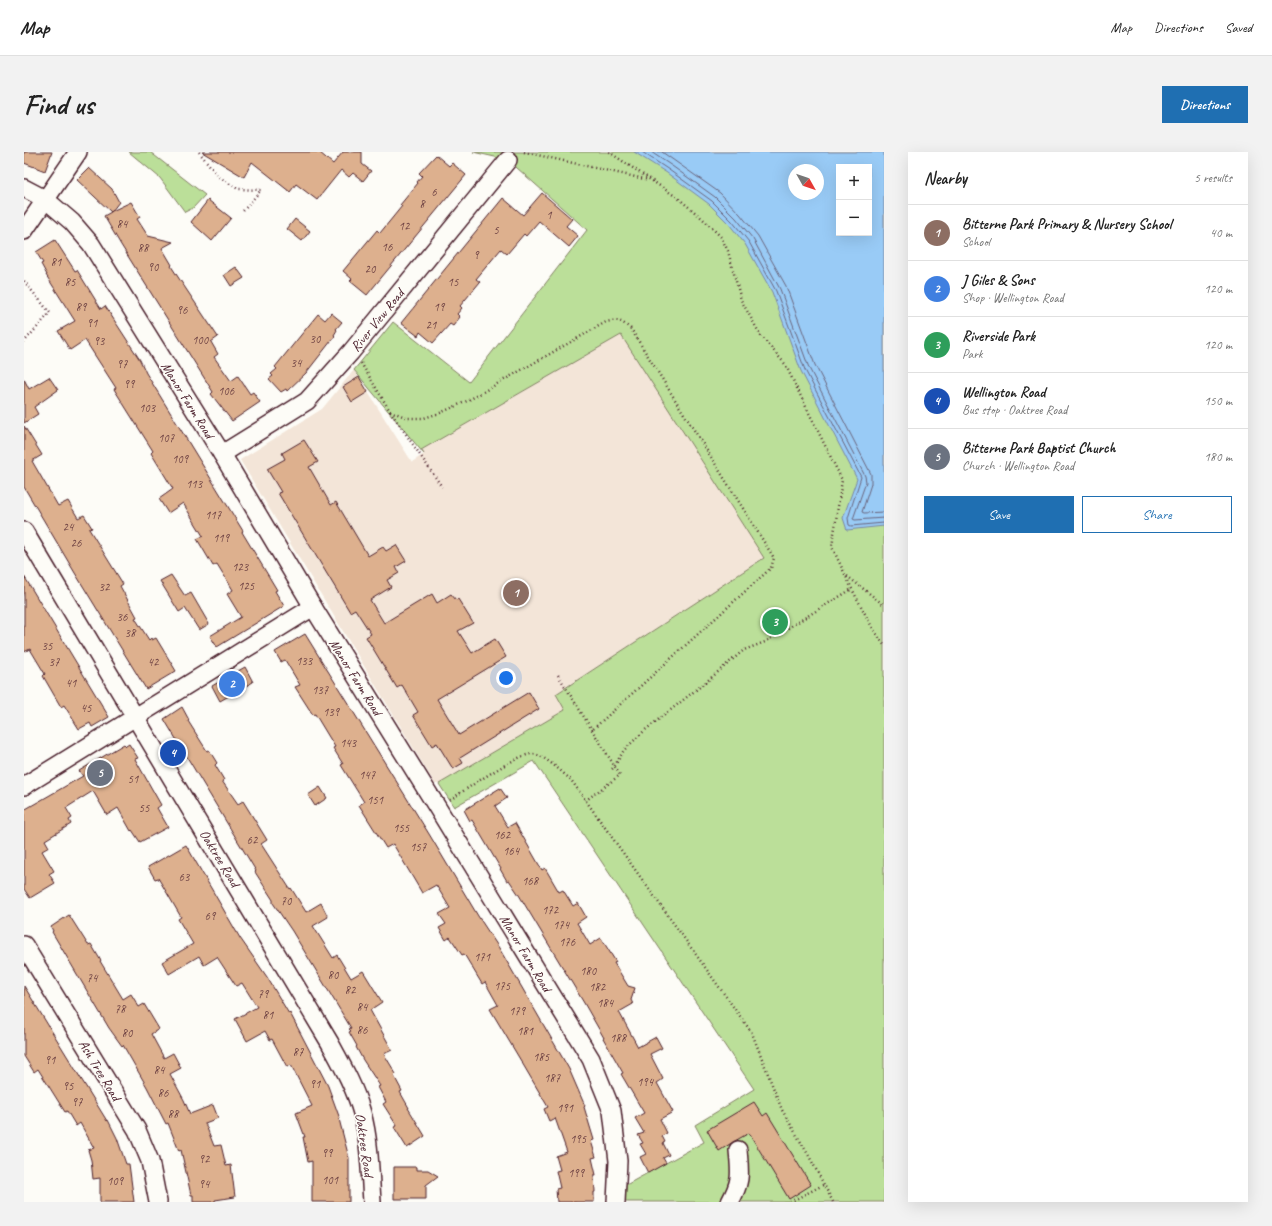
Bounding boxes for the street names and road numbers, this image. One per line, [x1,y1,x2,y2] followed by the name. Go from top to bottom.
[347,284,409,355] street label: River View Road
[157,359,219,444] street label: Manor Farm Road
[325,636,387,721] street label: Manor Farm Road
[196,827,245,892] street label: Oaktree Road
[496,912,557,997] street label: Manor Farm Road
[75,1037,126,1106] street label: Ash Tree Road
[352,1112,378,1180] street label: Oaktree Road

